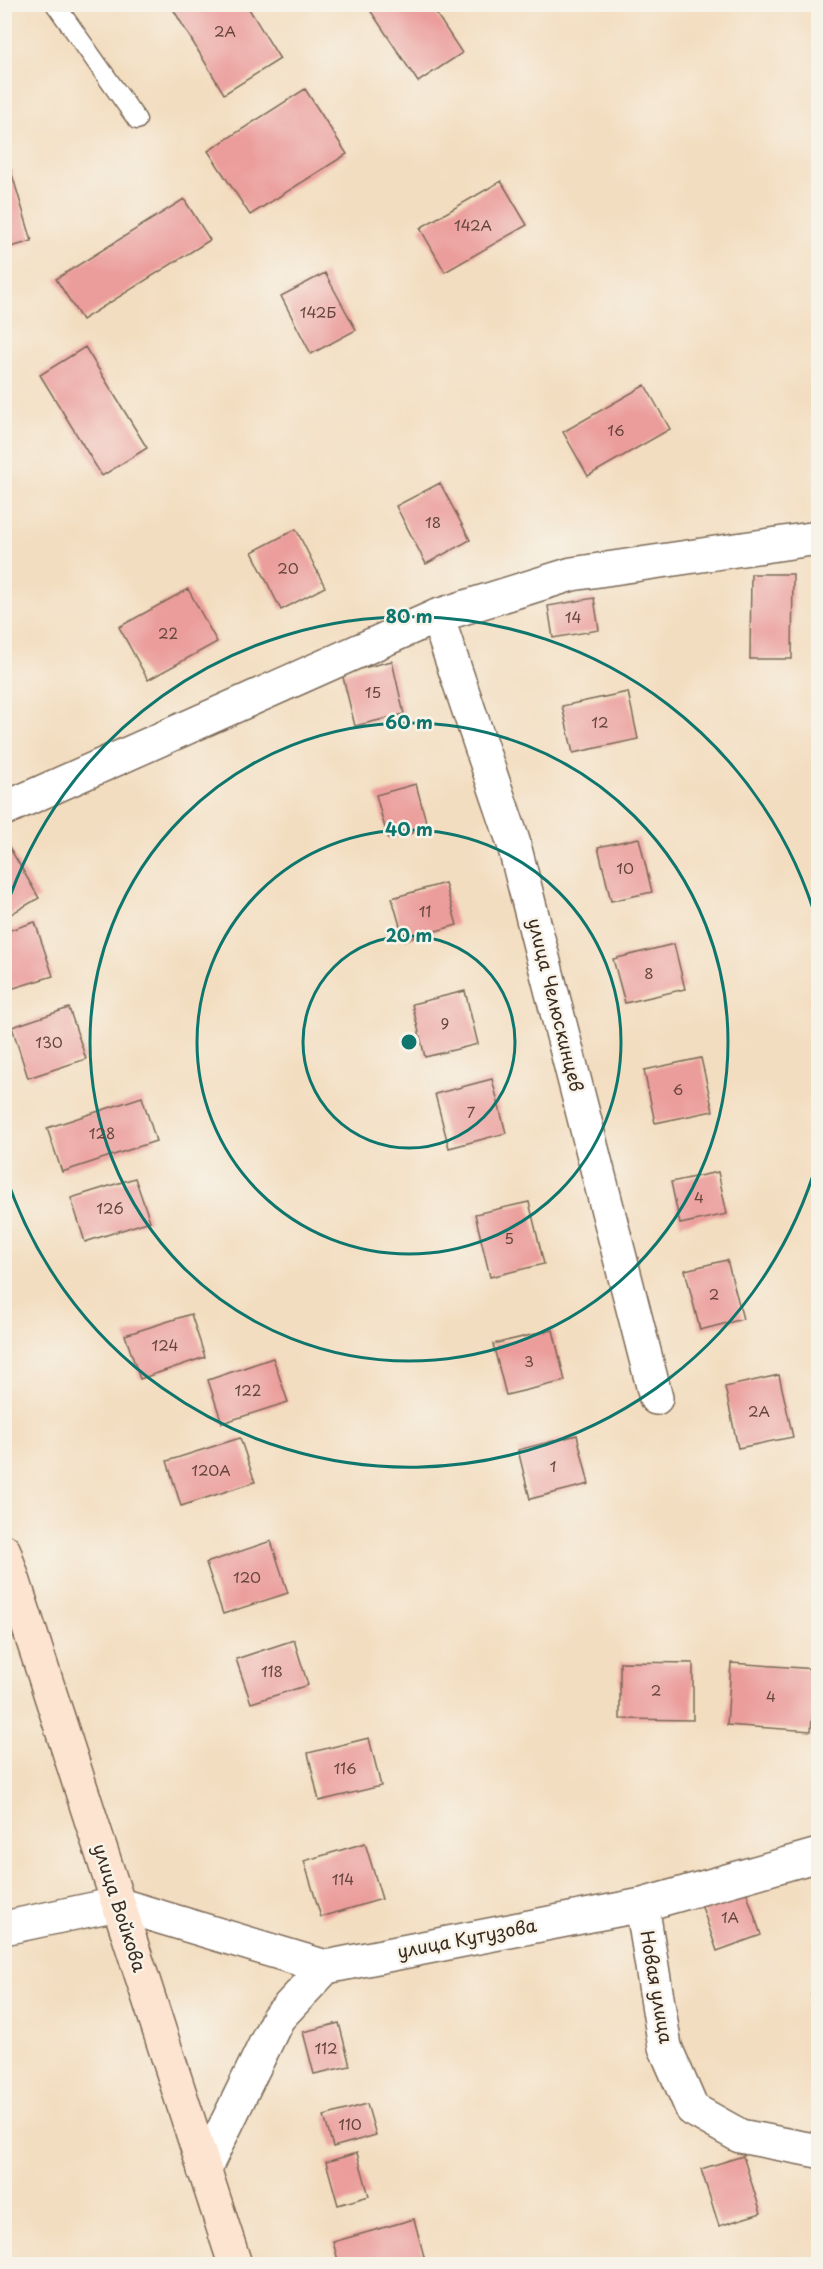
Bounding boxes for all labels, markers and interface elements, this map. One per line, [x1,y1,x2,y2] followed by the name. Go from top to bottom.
[214,19,236,42] house number: 2А
[454,213,492,236] house number: 142А
[300,300,336,323] house number: 142Б
[607,418,625,441] house number: 16
[425,510,441,533] house number: 18
[277,556,299,579] house number: 20
[385,602,433,629] text: 80 m
[565,605,581,628] house number: 14
[158,621,178,644] house number: 22
[365,680,381,703] house number: 15
[385,708,433,735] text: 60 m
[591,710,609,733] house number: 12
[385,815,433,842] text: 40 m
[616,856,634,879] house number: 10
[419,899,431,922] house number: 11
[522,915,591,1094] street label: улица Челюскинцев
[386,921,432,948] text: 20 m
[644,961,654,984] house number: 8
[441,1011,449,1034] house number: 9
[35,1030,63,1053] house number: 130
[399,1032,419,1052] centre of rings
[673,1077,683,1100] house number: 6
[467,1100,476,1123] house number: 7
[89,1121,115,1144] house number: 128
[694,1185,704,1208] house number: 4
[96,1196,124,1219] house number: 126
[504,1226,514,1249] house number: 5
[709,1282,719,1305] house number: 2
[152,1333,179,1356] house number: 124
[524,1349,534,1372] house number: 3
[235,1378,261,1401] house number: 122
[748,1399,770,1422] house number: 2А
[550,1454,556,1477] house number: 1
[191,1458,231,1481] house number: 120А
[233,1565,261,1588] house number: 120
[261,1659,283,1682] house number: 118
[651,1678,661,1701] house number: 2
[766,1684,776,1707] house number: 4
[333,1756,357,1779] house number: 116
[87,1840,154,1976] street label: улица Войкова
[332,1867,354,1890] house number: 114
[721,1905,739,1928] house number: 1А
[395,1911,539,1964] street label: улица Кутузова
[634,1928,681,2046] street label: Новая улица
[314,2036,338,2059] house number: 112
[338,2112,362,2135] house number: 110

